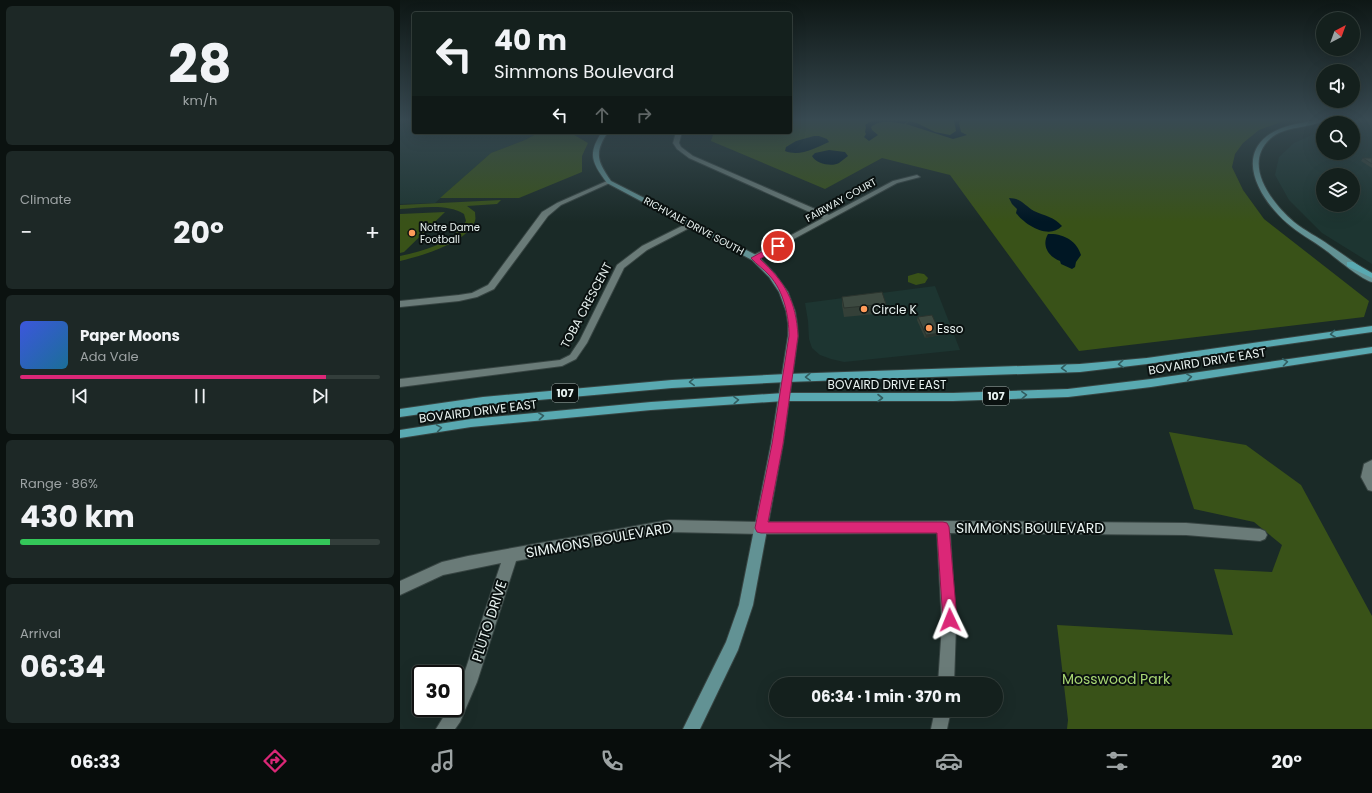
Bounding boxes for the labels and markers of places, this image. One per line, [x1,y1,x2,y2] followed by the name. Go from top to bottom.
[420,220,480,247] place label: Notre Dame Football
[407,228,417,238] marker: Notre Dame Football
[761,229,795,263] pin
[872,301,917,318] place label: Circle K
[859,304,869,314] marker: Circle K
[937,320,964,337] place label: Esso
[924,323,934,333] marker: Esso

